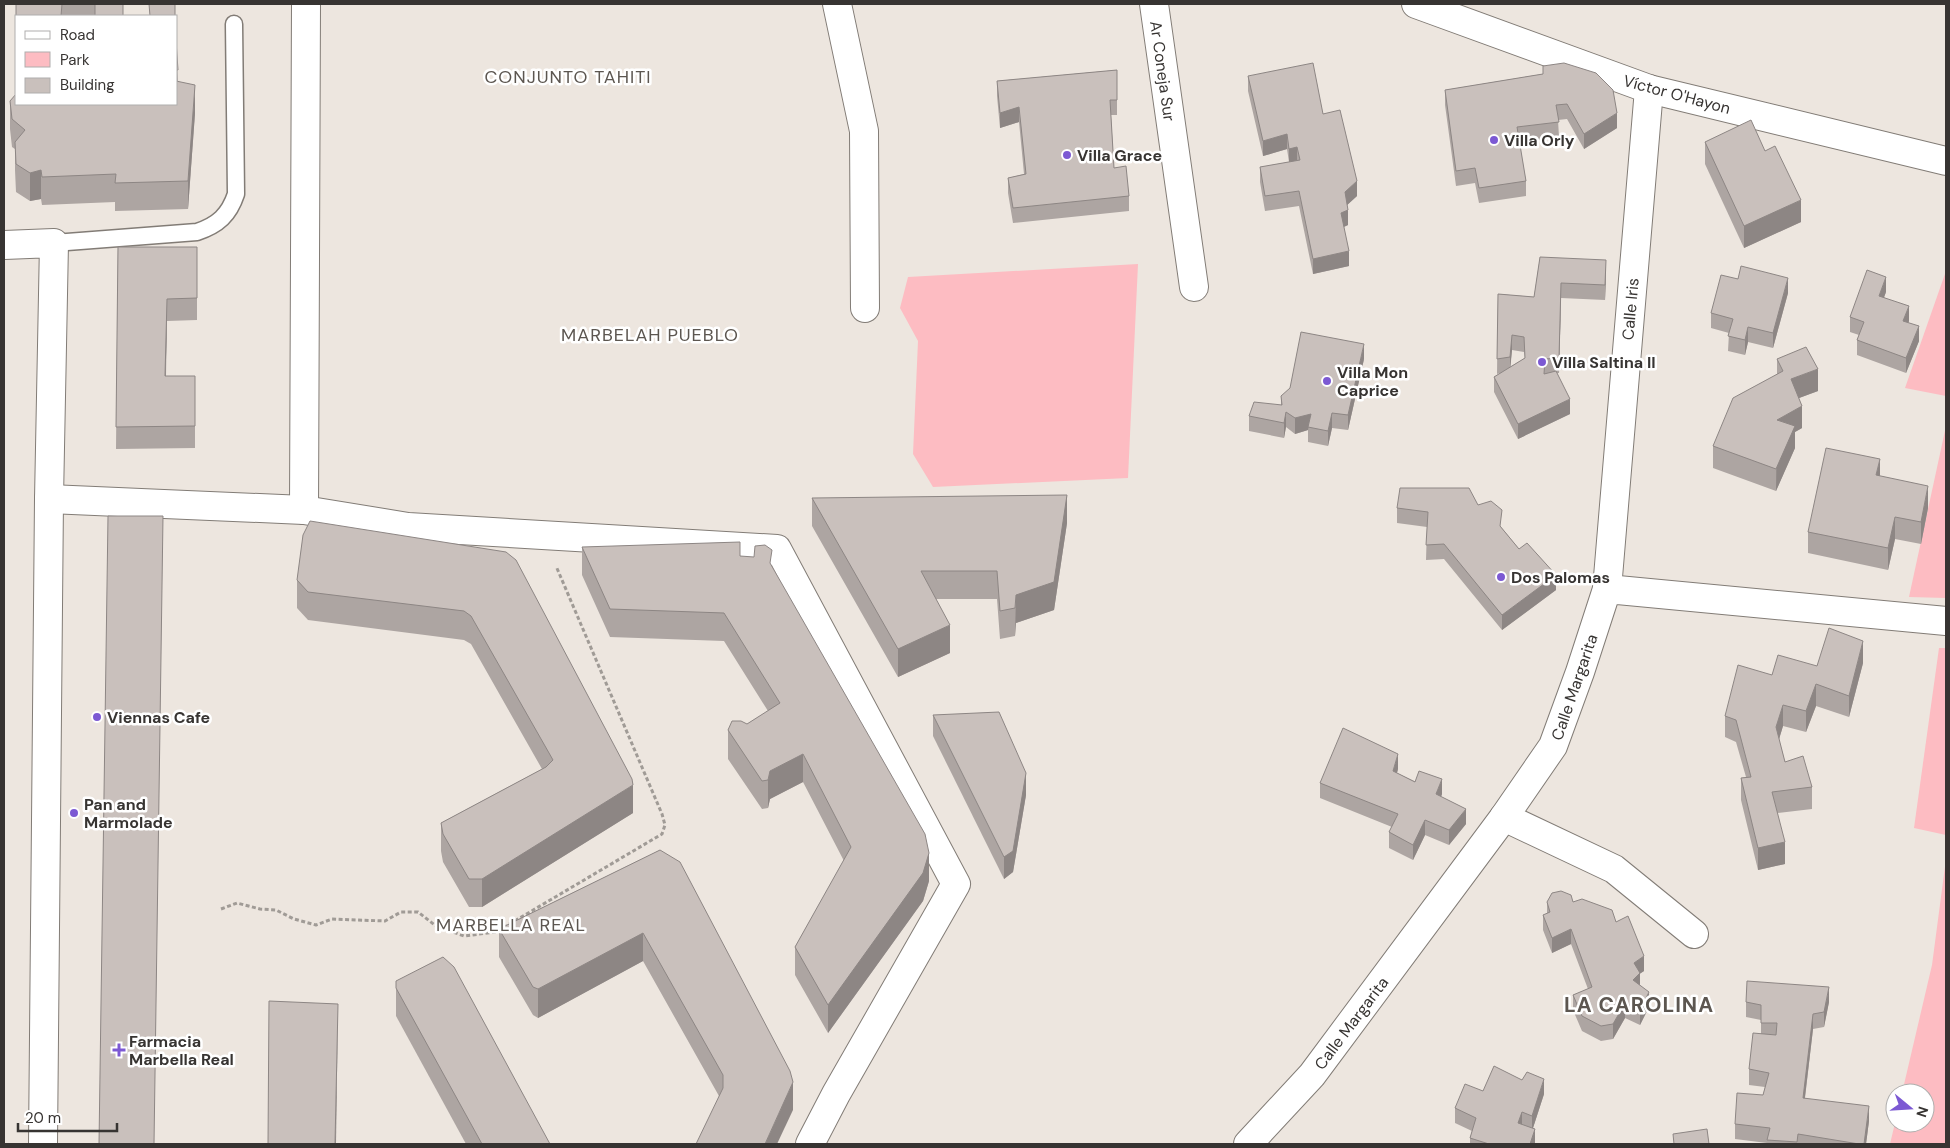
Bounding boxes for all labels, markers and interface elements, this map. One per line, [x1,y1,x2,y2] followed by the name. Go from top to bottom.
[15,15,178,105] legend
[1145,19,1180,123] street label: Ar Coneja Sur
[60,25,95,45] text: Road
[60,50,90,70] text: Park
[484,65,652,89] district label: CONJUNTO TAHITI
[1621,70,1733,119] street label: Víctor O'Hayon
[60,75,115,95] text: Building
[1504,130,1575,151] place label: Villa Orly
[1488,134,1500,146] marker: Villa Orly
[1077,145,1162,166] place label: Villa Grace
[1061,149,1073,161] marker: Villa Grace
[1617,277,1644,341] street label: Calle Iris
[561,323,739,347] district label: MARBELAH PUEBLO
[1552,352,1656,373] place label: Villa Saltina II
[1536,356,1548,368] marker: Villa Saltina II
[1337,362,1408,401] place label: Villa Mon Caprice
[1321,375,1333,387] marker: Villa Mon Caprice
[1511,567,1610,588] place label: Dos Palomas
[1495,571,1507,583] marker: Dos Palomas
[1546,631,1602,743] street label: Calle Margarita
[107,707,210,728] place label: Viennas Cafe
[91,711,103,723] marker: Viennas Cafe
[84,794,173,833] place label: Pan and Marmolade
[68,807,80,819] marker: Pan and Marmolade
[436,913,586,937] district label: MARBELLA REAL
[1310,973,1393,1074] street label: Calle Margarita
[1564,991,1714,1019] district label: LA CAROLINA
[129,1031,234,1070] place label: Farmacia Marbella Real
[113,1044,125,1056] marker: Farmacia Marbella Real
[1885,1083,1935,1133] north arrow
[18,1100,116,1132] scale bar
[1912,1104,1933,1120] text: N
[25,1108,61,1128] text: 20 m

